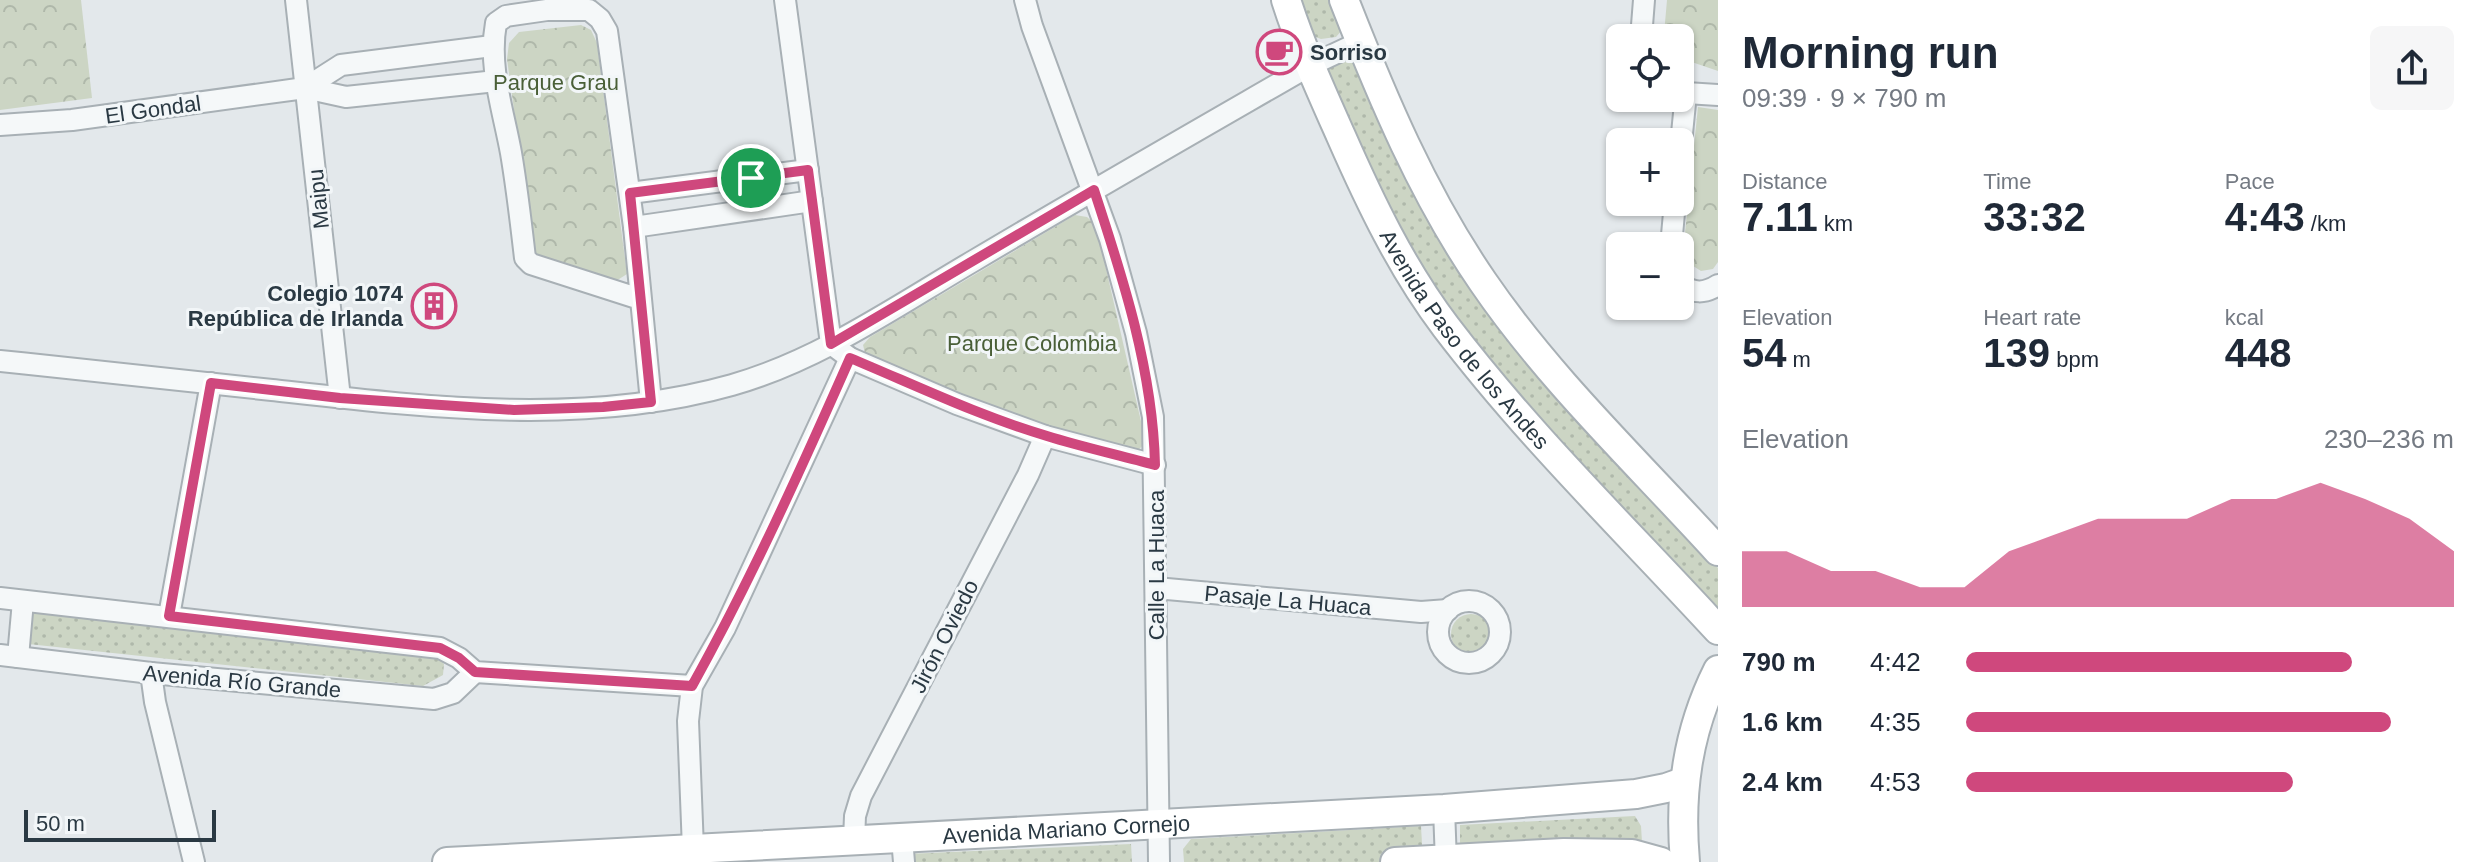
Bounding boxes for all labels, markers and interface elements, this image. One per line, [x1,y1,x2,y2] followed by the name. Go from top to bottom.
[1606,24,1694,320] map controls
[1606,24,1694,112] button: locate
[2370,26,2454,110] button: share
[1255,28,1303,76] cafe icon: Sorriso
[1742,28,1999,77] text: Morning run
[1310,40,1387,65] place label: Sorriso
[493,70,619,95] park label: Parque Grau
[1742,83,1947,113] text: 09:39 · 9 × 790 m
[103,90,203,129] street label: El Gondal
[1606,128,1694,216] button: +
[717,144,785,212] pin
[729,156,773,200] icon: arrive
[303,168,334,230] street label: Maipu
[1742,169,1828,194] text: Distance
[1983,169,2031,194] text: Time
[2225,169,2275,194] text: Pace
[1742,195,1818,239] text: 7.11
[1983,195,2086,239] text: 33:32
[2225,195,2305,239] text: 4:43
[1818,211,1853,236] text: km
[2305,211,2346,236] text: /km
[1375,226,1554,454] street label: Avenida Paso de los Andes
[1606,232,1694,320] button: −
[188,281,404,331] place label: Colegio 1074 República de Irlanda
[410,282,458,330] building icon: Colegio 1074 República de Irlanda
[1742,305,1833,330] text: Elevation
[1983,305,2081,330] text: Heart rate
[2225,305,2264,330] text: kcal
[947,331,1118,356] park label: Parque Colombia
[1742,331,1787,375] text: 54
[1983,331,2050,375] text: 139
[2225,331,2291,375] text: 448
[1787,347,1811,372] text: m
[2050,347,2099,372] text: bpm
[1742,424,1849,454] text: Elevation
[2324,424,2454,454] text: 230–236 m
[1144,489,1169,640] street label: Calle La Huaca
[905,576,984,697] street label: Jirón Oviedo
[1203,581,1373,620] street label: Pasaje La Huaca
[1742,647,1816,677] text: 790 m
[1870,647,1921,677] text: 4:42
[142,660,342,703] street label: Avenida Río Grande
[1742,707,1823,737] text: 1.6 km
[1870,707,1921,737] text: 4:35
[1742,767,1823,797] text: 2.4 km
[1870,767,1921,797] text: 4:53
[24,806,216,842] scale bar
[36,811,85,836] text: 50 m
[942,811,1191,849] street label: Avenida Mariano Cornejo

